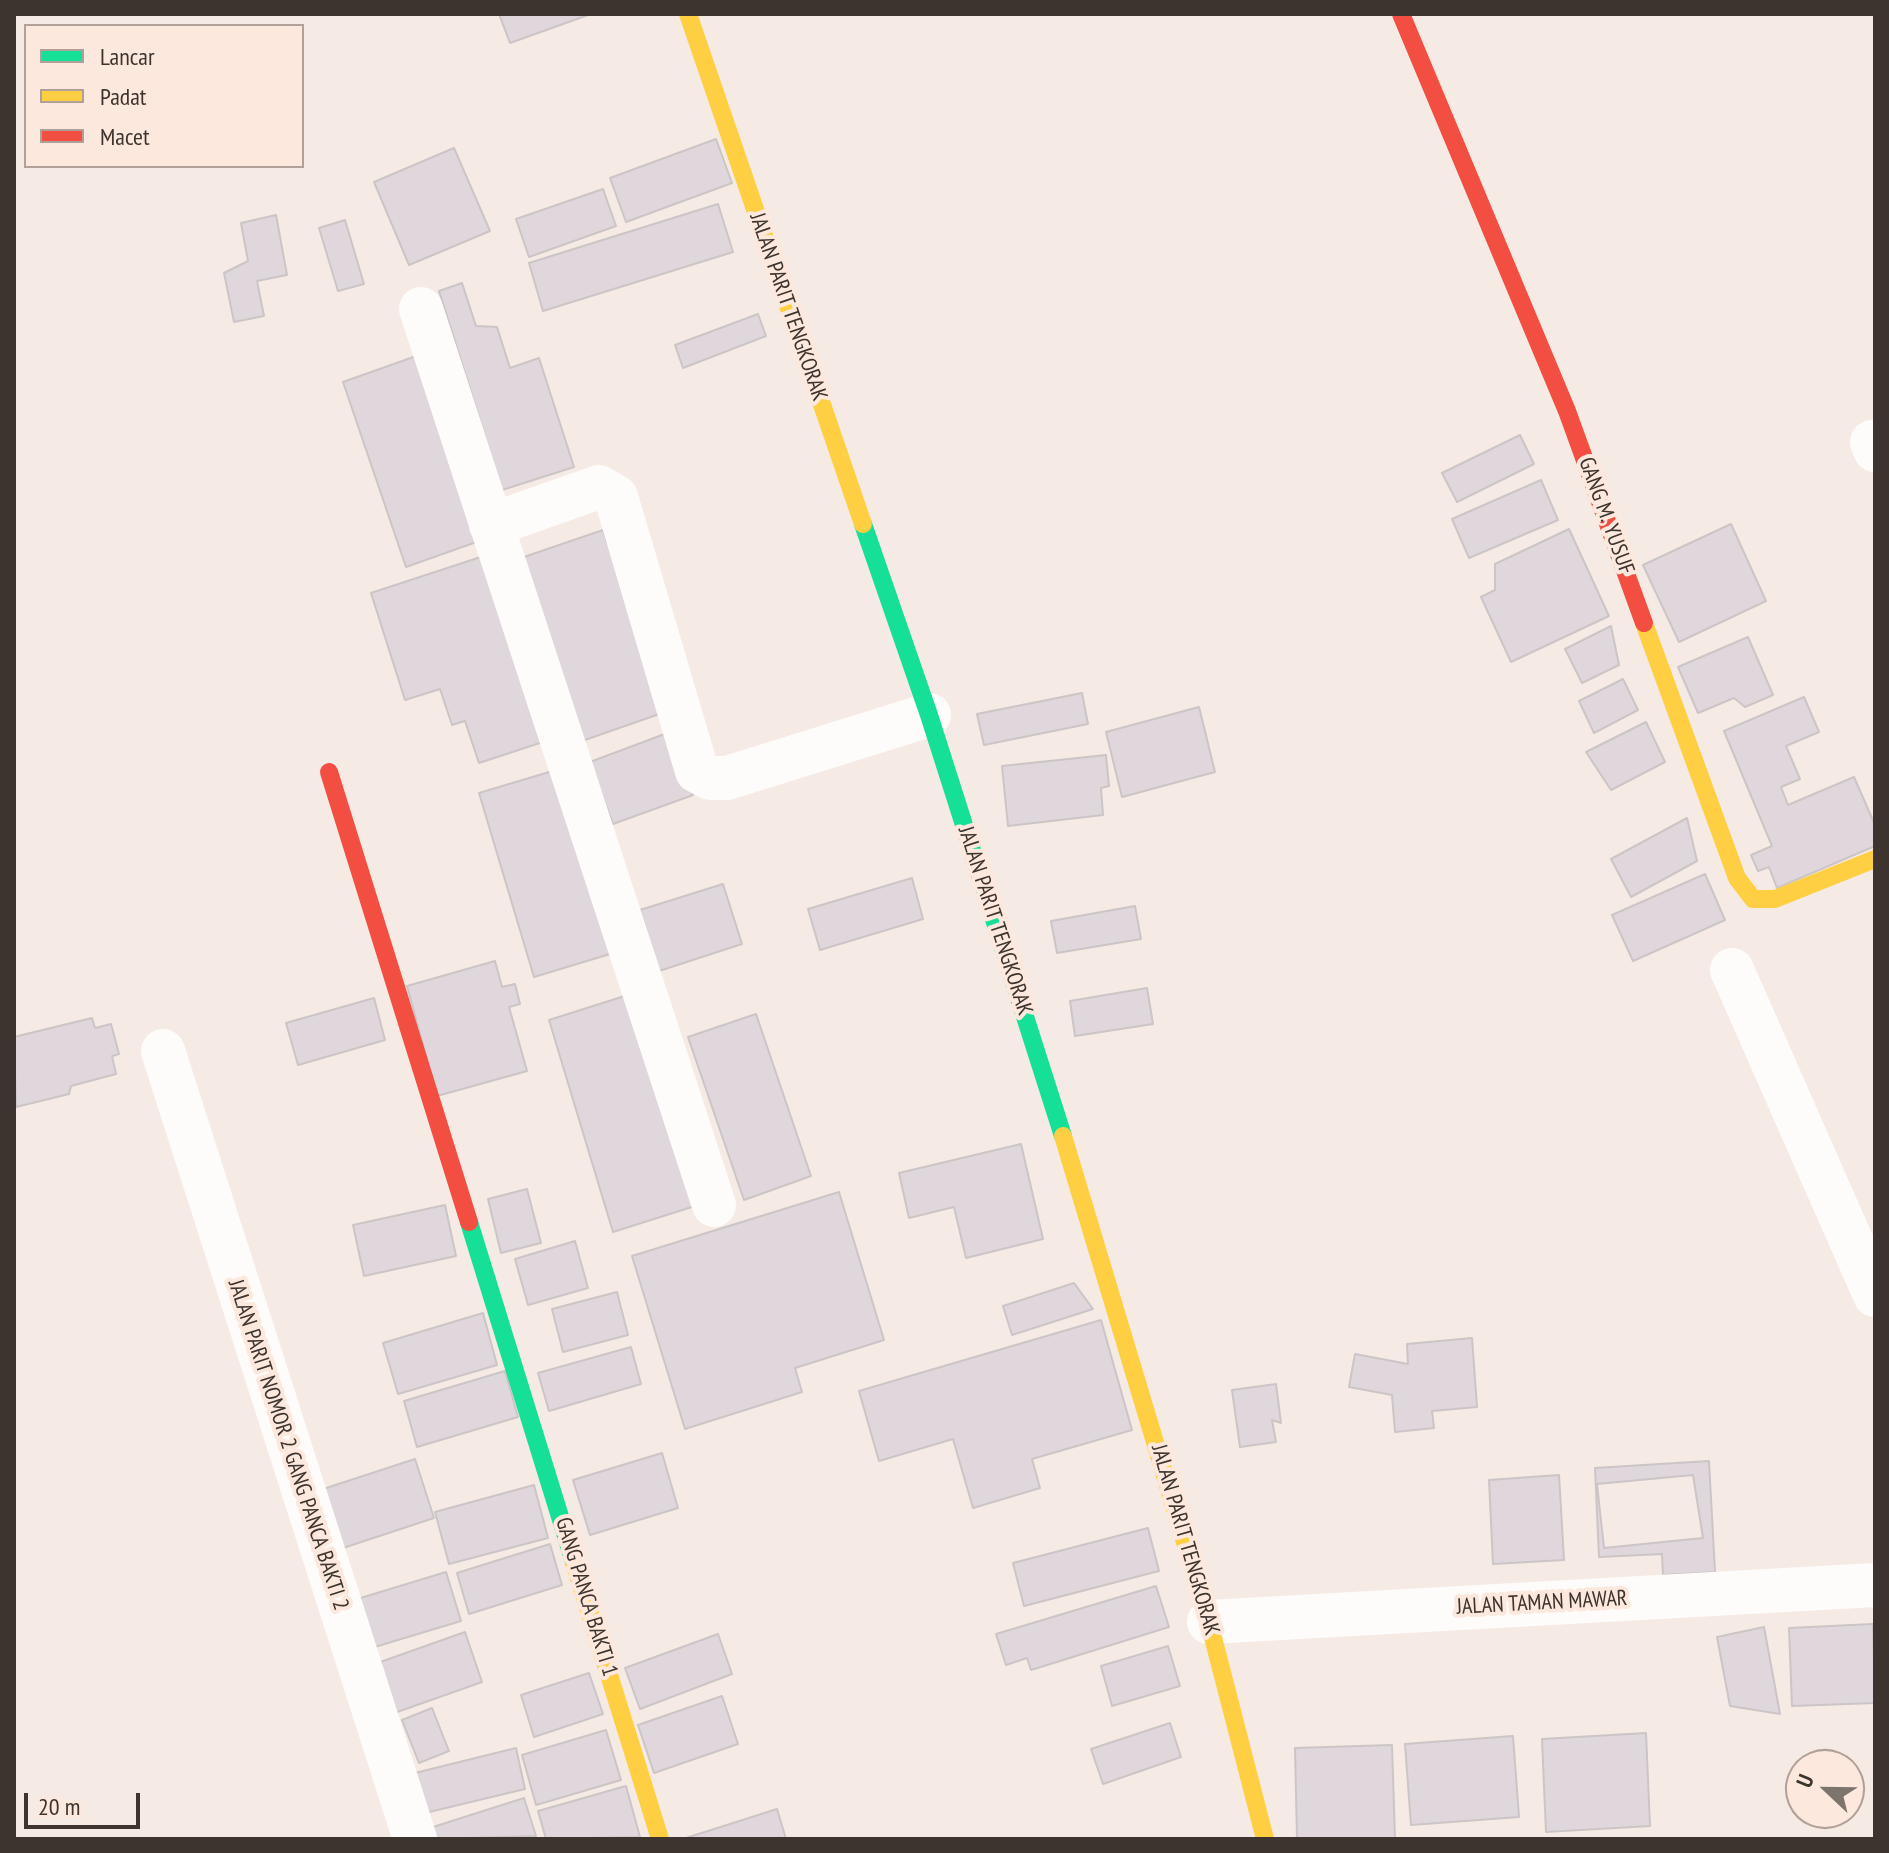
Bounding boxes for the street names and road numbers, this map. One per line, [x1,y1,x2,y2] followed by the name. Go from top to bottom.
[743,210,833,404] street label: JALAN PARIT TENGKORAK
[1573,454,1639,578] street label: GANG M. YUSUF
[952,823,1038,1019] street label: JALAN PARIT TENGKORAK
[222,1277,354,1613] street label: JALAN PARIT NOMOR 2 GANG PANCA BAKTI 2
[1145,1442,1225,1638] street label: JALAN PARIT TENGKORAK
[549,1514,623,1680] street label: GANG PANCA BAKTI 1
[1456,1585,1628,1621] street label: JALAN TAMAN MAWAR

